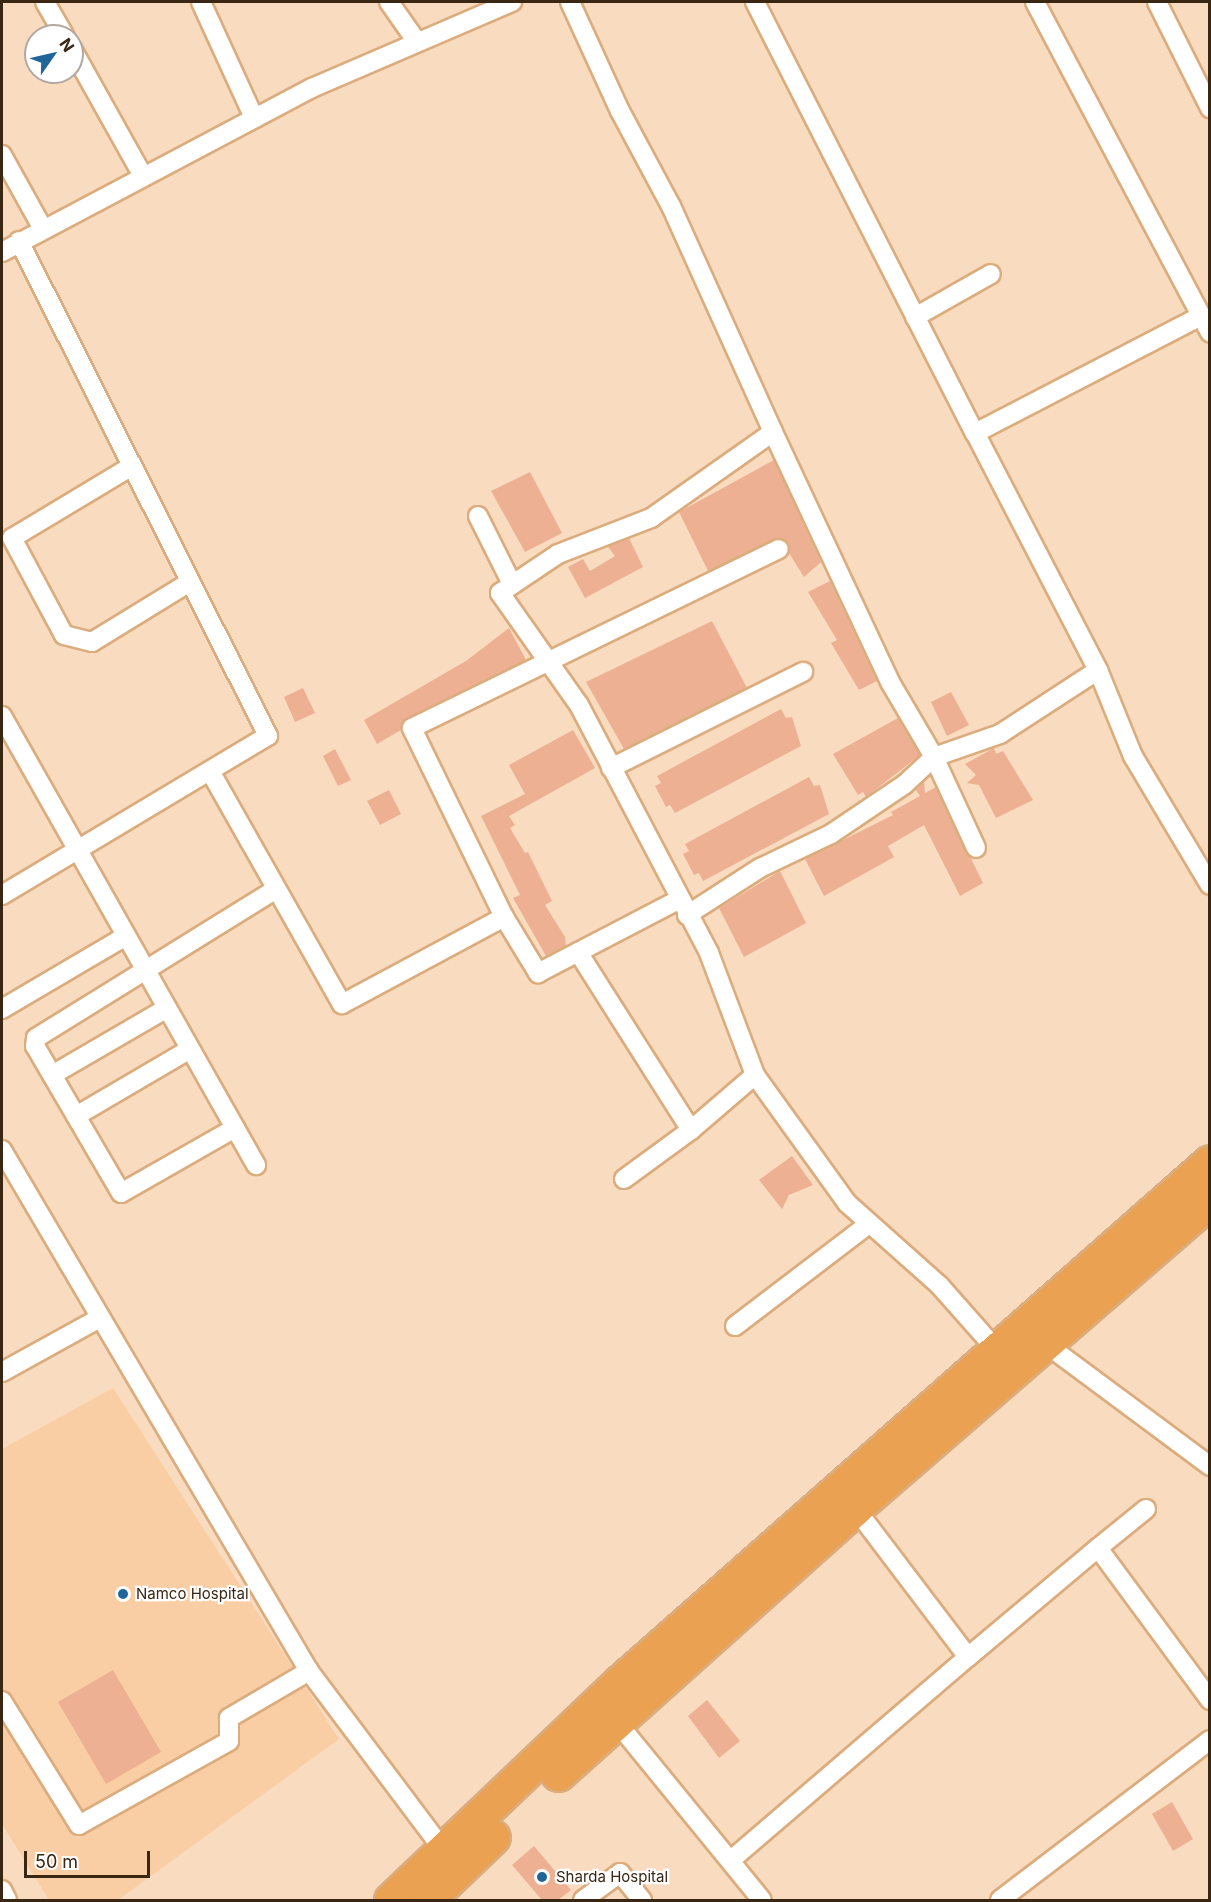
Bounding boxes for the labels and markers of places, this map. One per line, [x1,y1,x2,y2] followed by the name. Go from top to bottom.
[114,1585,132,1603] marker: Namco Hospital
[136,1585,249,1603] place label: Namco Hospital
[533,1868,551,1886] marker: Sharda Hospital
[556,1868,668,1886] place label: Sharda Hospital

